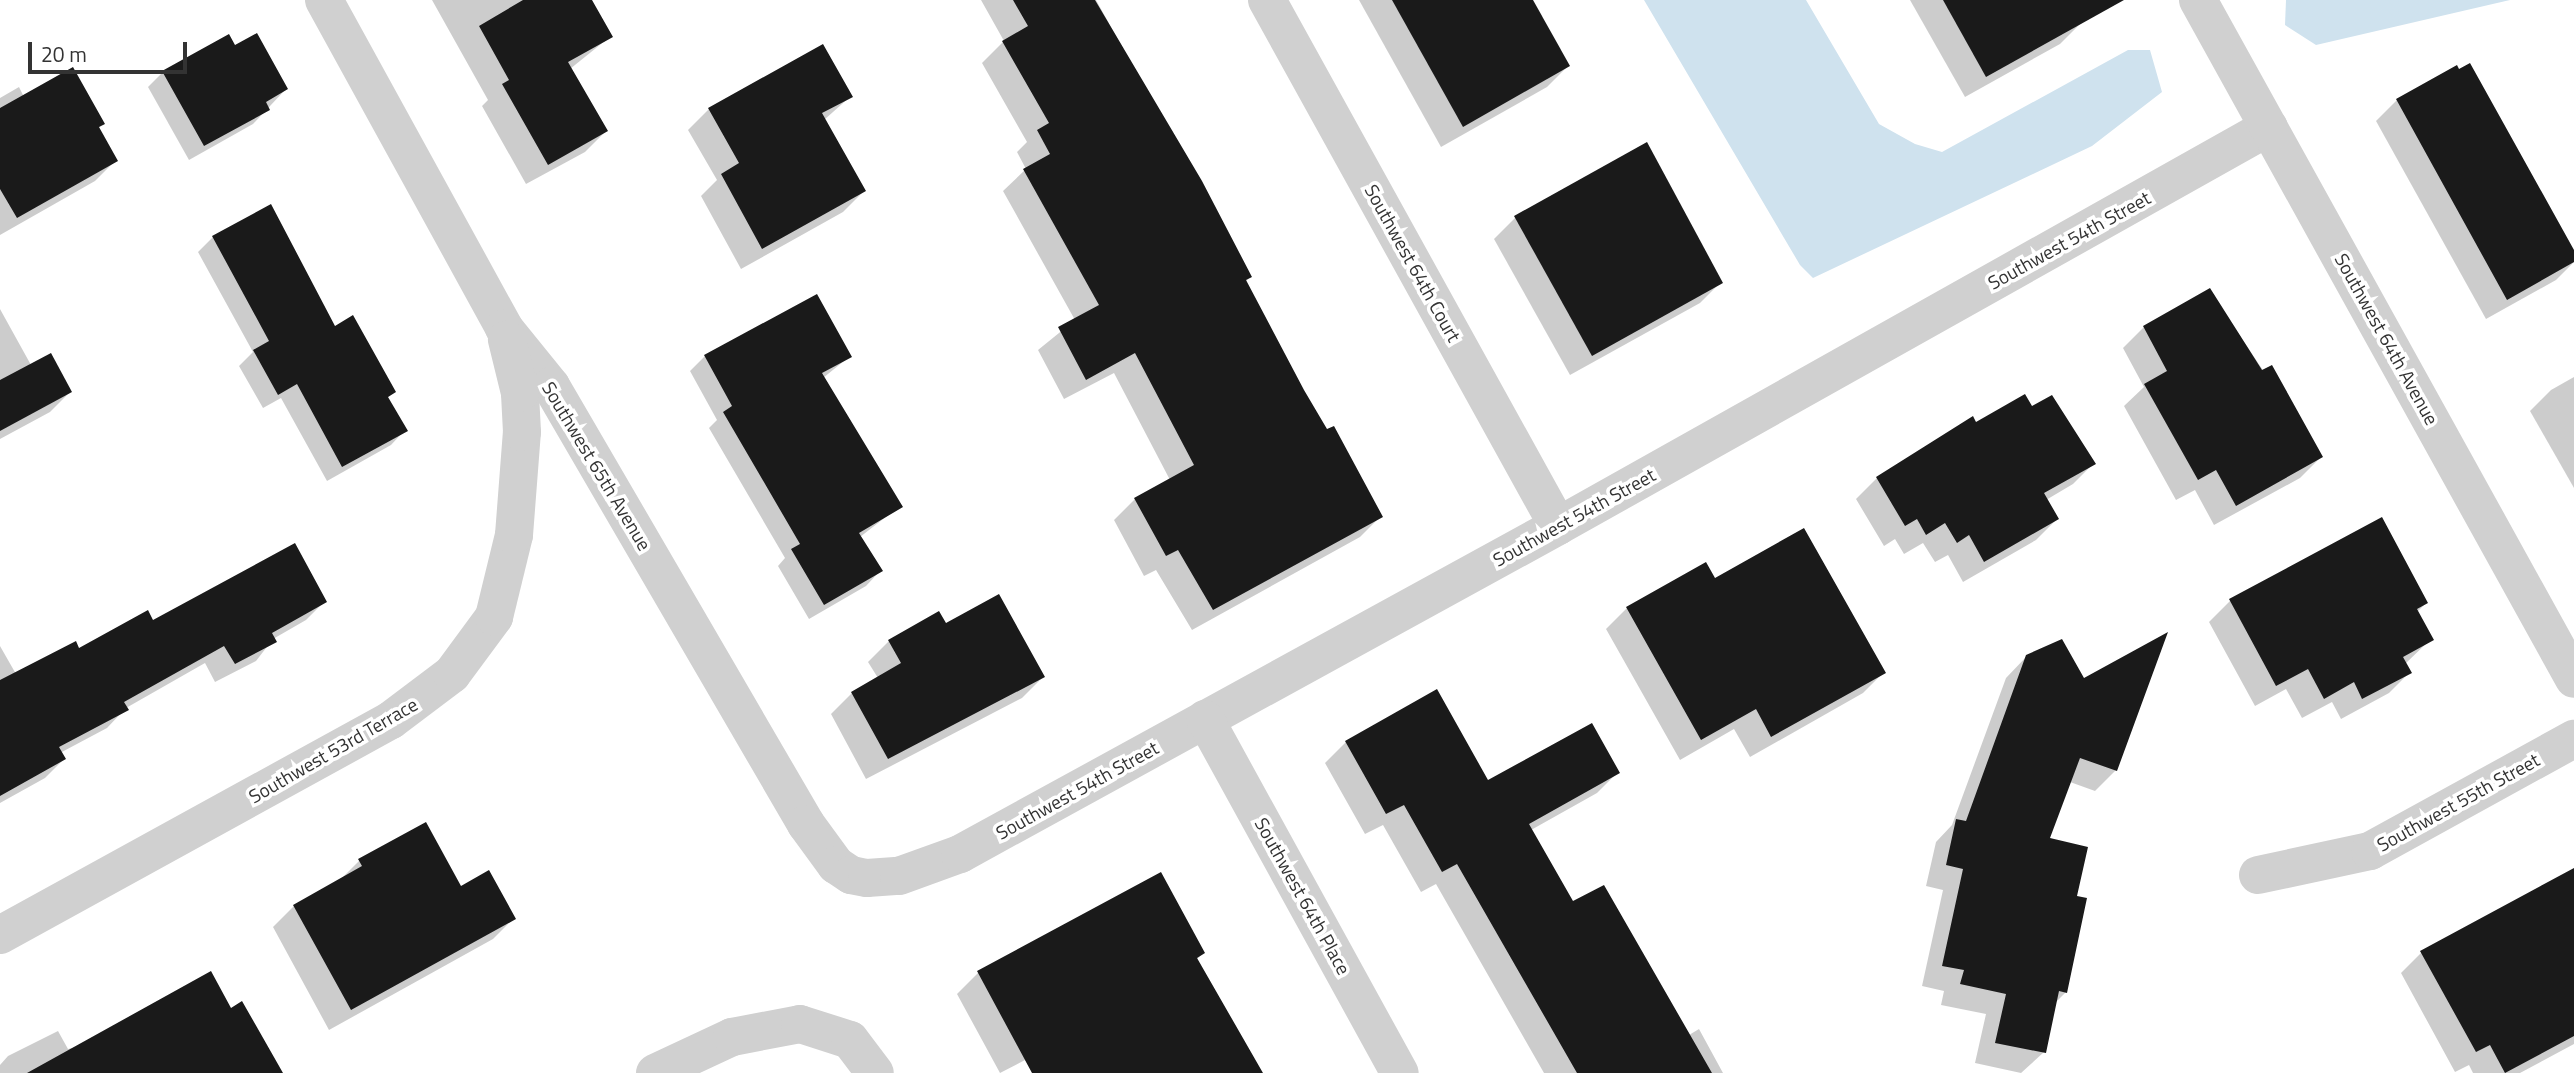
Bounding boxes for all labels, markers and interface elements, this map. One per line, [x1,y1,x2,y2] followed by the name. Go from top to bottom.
[32,28,191,72] scale bar
[41,38,87,70] text: 20 m
[1360,180,1466,346] street label: Southwest 64th Court
[1984,186,2154,294] street label: Southwest 54th Street
[2330,249,2444,429] street label: Southwest 64th Avenue
[538,378,656,554] street label: Southwest 65th Avenue
[1489,463,1659,571] street label: Southwest 54th Street
[245,692,421,808] street label: Southwest 53rd Terrace
[992,736,1162,844] street label: Southwest 54th Street
[2373,748,2543,856] street label: Southwest 55th Street
[1250,813,1356,979] street label: Southwest 64th Place

